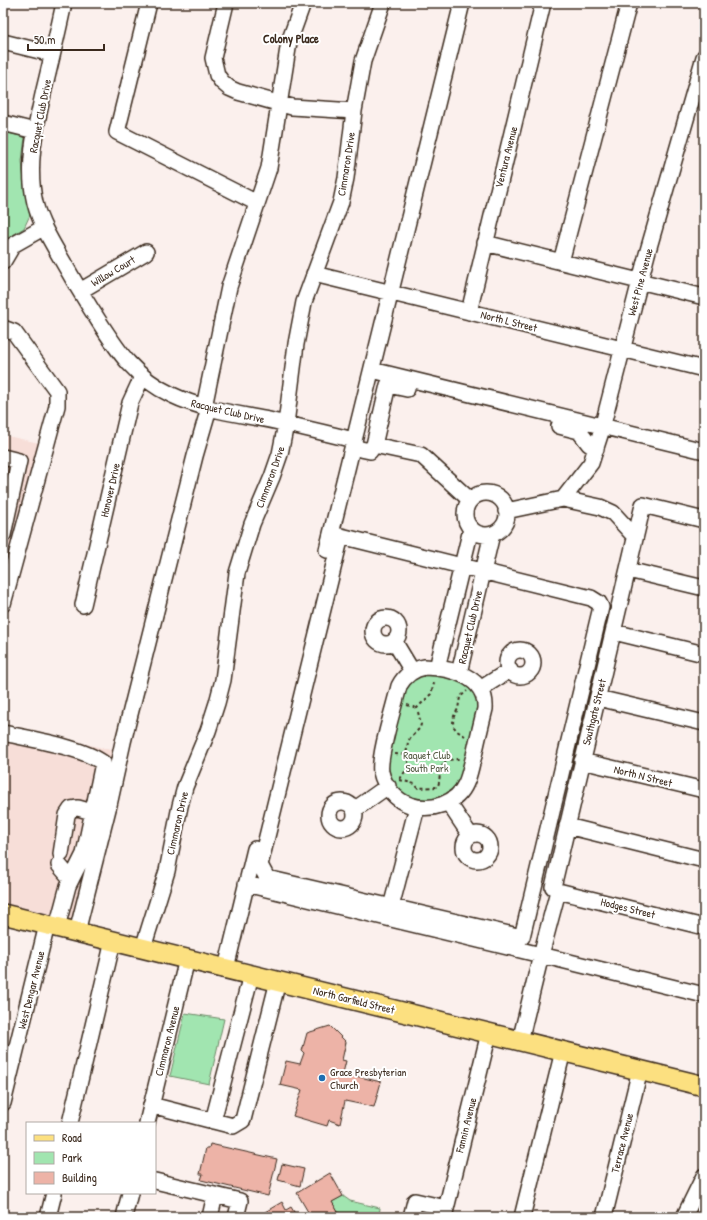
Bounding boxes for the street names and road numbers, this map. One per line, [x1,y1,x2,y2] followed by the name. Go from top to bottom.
[26,77,54,154] street label: Racquet Club Drive
[492,124,521,189] street label: Ventura Avenue
[334,130,358,197] street label: Cimmaron Drive
[624,246,656,317] street label: West Pine Avenue
[88,252,138,290] street label: Willow Court
[479,307,539,335] street label: North L Street
[190,396,267,426] street label: Racquet Club Drive
[252,444,288,510] street label: Cimmaron Drive
[97,461,123,518] street label: Hanover Drive
[455,588,485,665] street label: Racquet Club Drive
[579,677,609,747] street label: Southgate Street
[612,762,674,790] street label: North N Street
[163,789,191,856] street label: Cimmaron Drive
[599,894,657,922] street label: Hodges Street
[15,949,48,1031] street label: West Dengar Avenue
[312,983,396,1017] street label: North Garfield Street
[152,1004,183,1078] street label: Cimmaron Avenue
[452,1095,480,1155] street label: Fannin Avenue
[608,1111,636,1174] street label: Terrace Avenue

